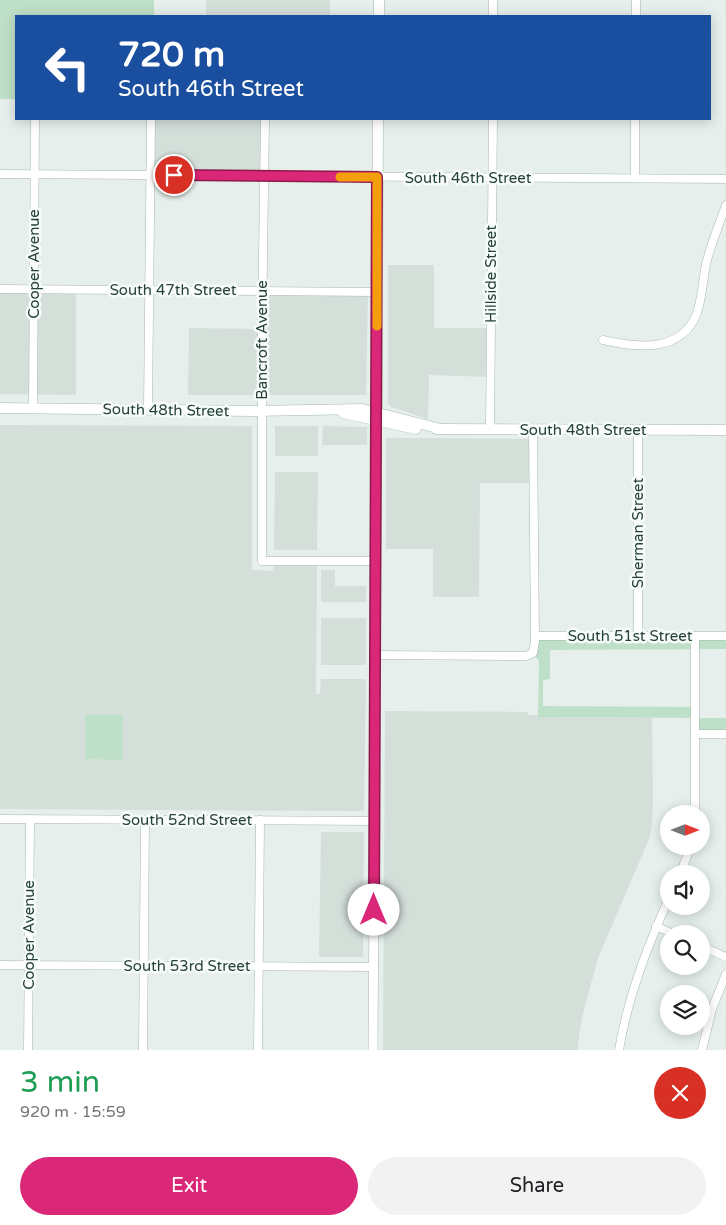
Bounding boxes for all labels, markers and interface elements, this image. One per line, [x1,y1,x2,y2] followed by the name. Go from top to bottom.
[118,34,225,76] text: 720 m
[35,35,100,100] icon: left
[118,76,304,102] text: South 46th Street
[153,154,195,196] pin
[160,161,188,189] icon: arrive
[405,169,532,187] street label: South 46th Street
[25,209,43,319] street label: Cooper Avenue
[482,225,500,323] street label: Hillside Street
[253,280,271,400] street label: Bancroft Avenue
[110,281,237,299] street label: South 47th Street
[102,400,230,420] street label: South 48th Street
[520,421,647,439] street label: South 48th Street
[629,477,647,588] street label: Sherman Street
[568,627,693,645] street label: South 51st Street
[660,805,710,855] north arrow
[660,805,710,1035] map controls
[122,811,252,829] street label: South 52nd Street
[660,865,710,915] button: sound
[20,880,38,990] street label: Cooper Avenue
[347,883,399,935] position arrow
[660,925,710,975] button: search
[124,957,251,975] street label: South 53rd Street
[660,985,710,1035] button: layers
[20,1064,100,1101] text: 3 min
[654,1067,706,1119] button: close
[20,1102,126,1122] text: 920 m · 15:59
[20,1157,358,1215] button: Exit
[368,1157,706,1215] button: Share

